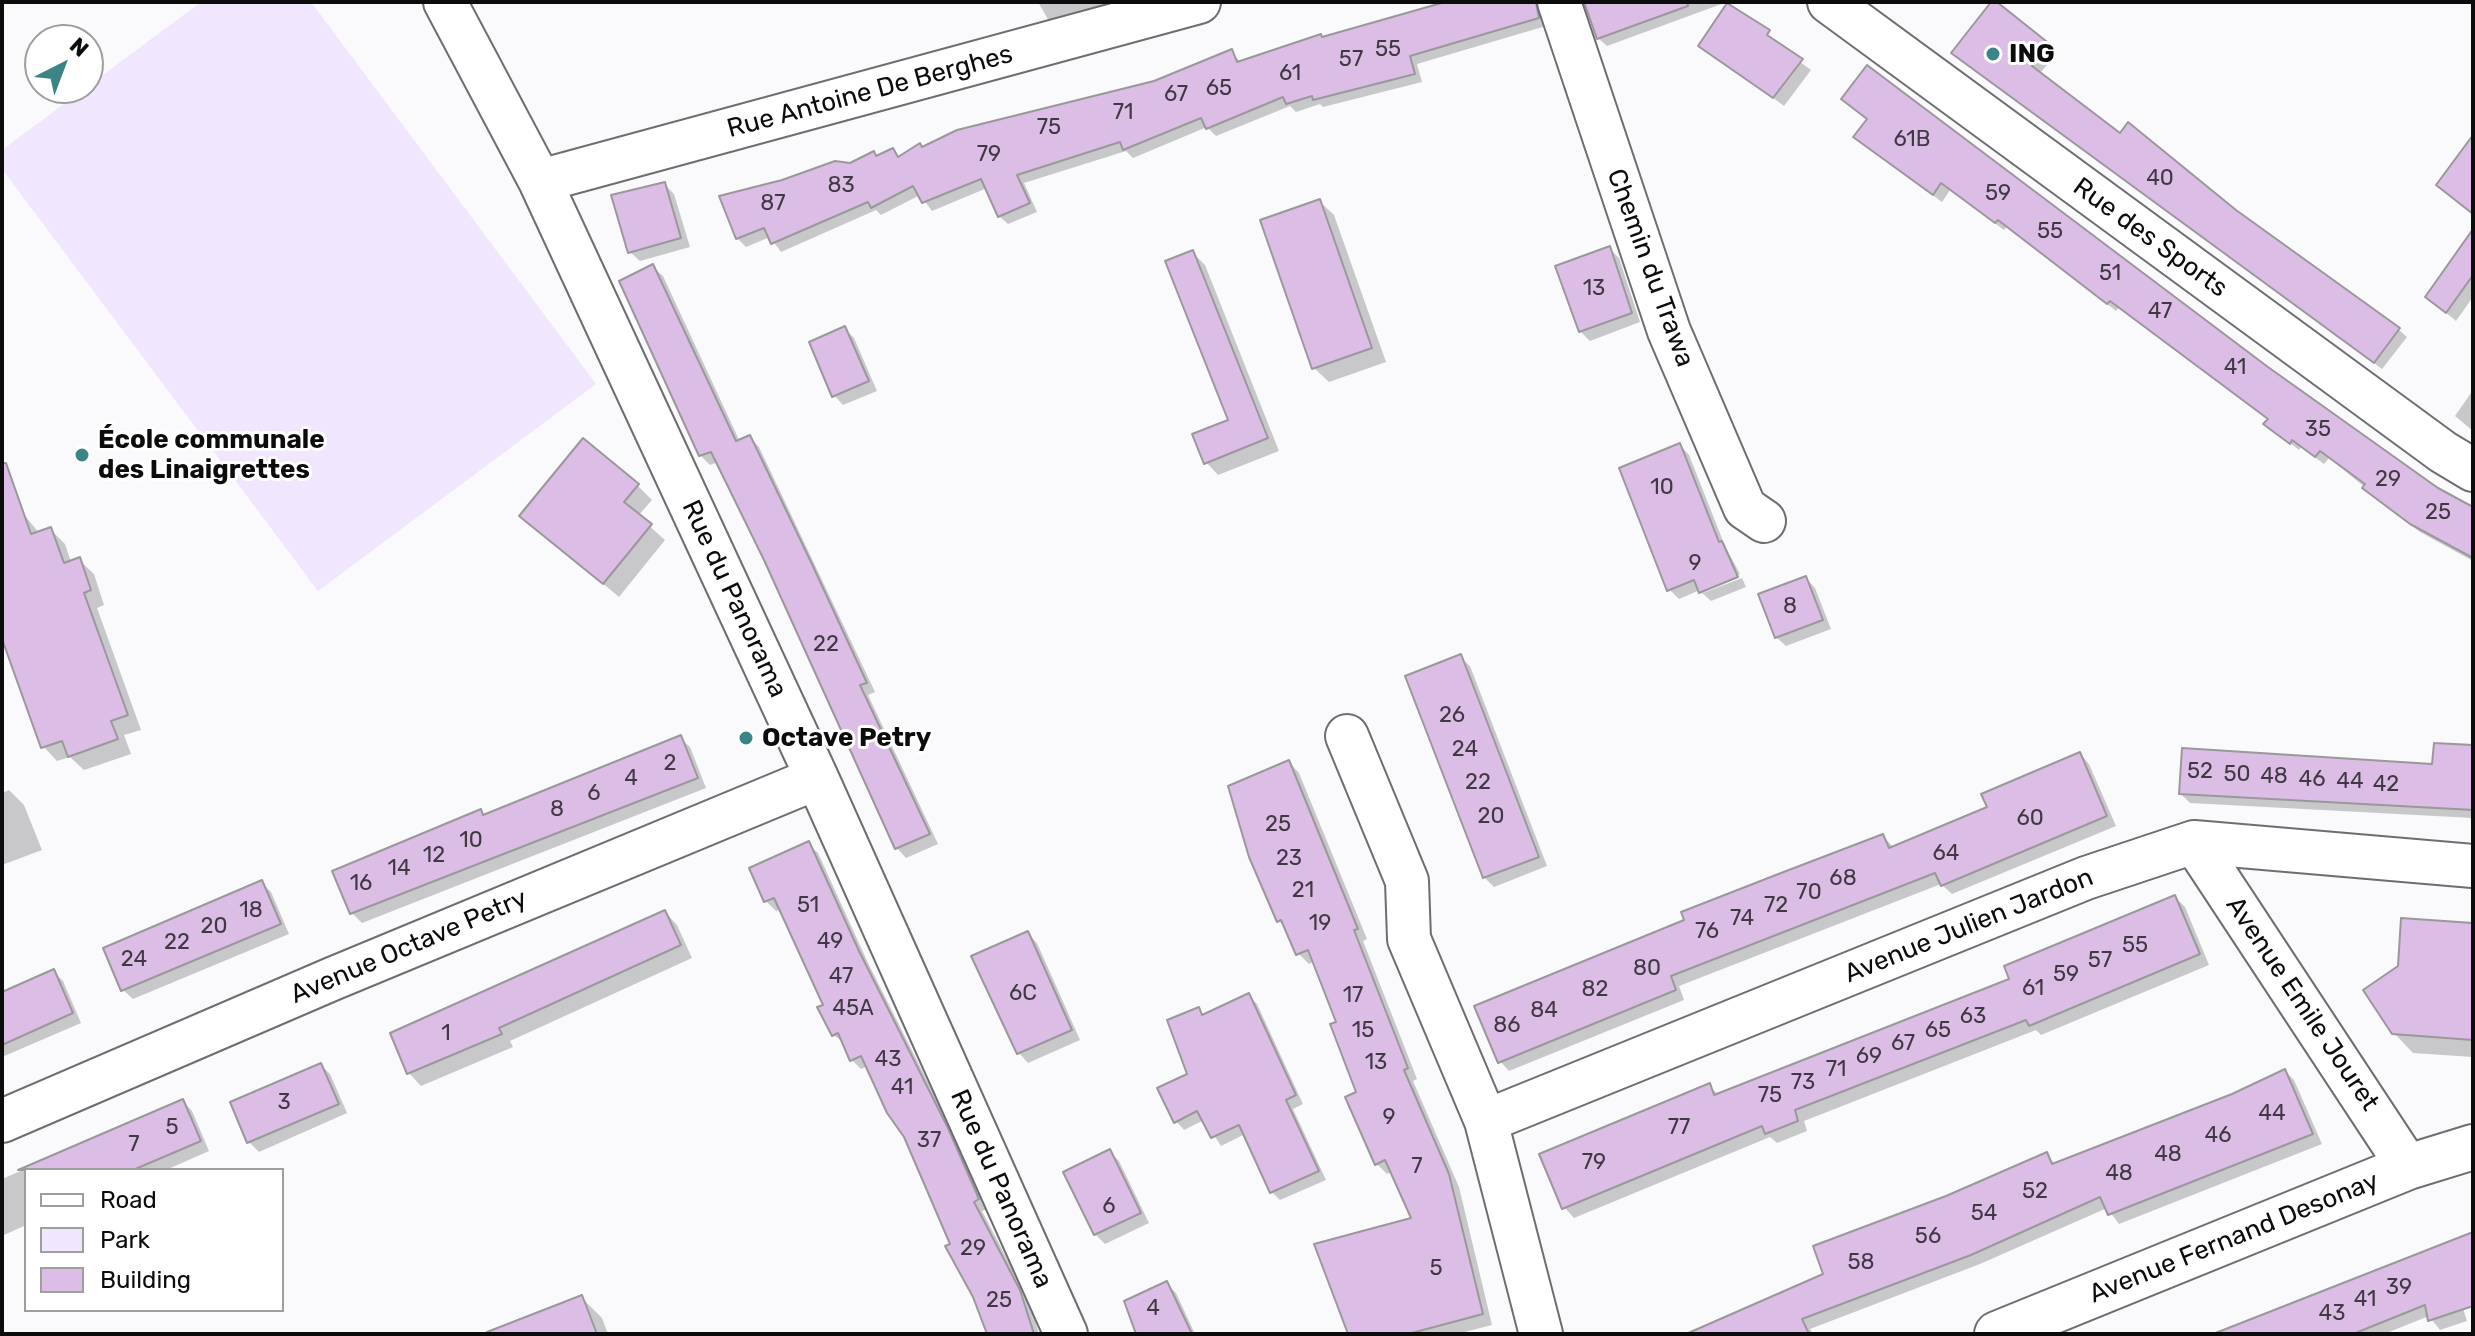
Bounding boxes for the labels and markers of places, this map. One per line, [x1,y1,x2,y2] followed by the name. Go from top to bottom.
[2009,38,2055,70] place label: ING
[1984,45,2002,63] marker: ING
[98,424,325,486] place label: École communale des Linaigrettes
[73,446,91,464] marker: École communale des Linaigrettes
[762,722,931,754] place label: Octave Petry
[737,729,755,747] marker: Octave Petry

